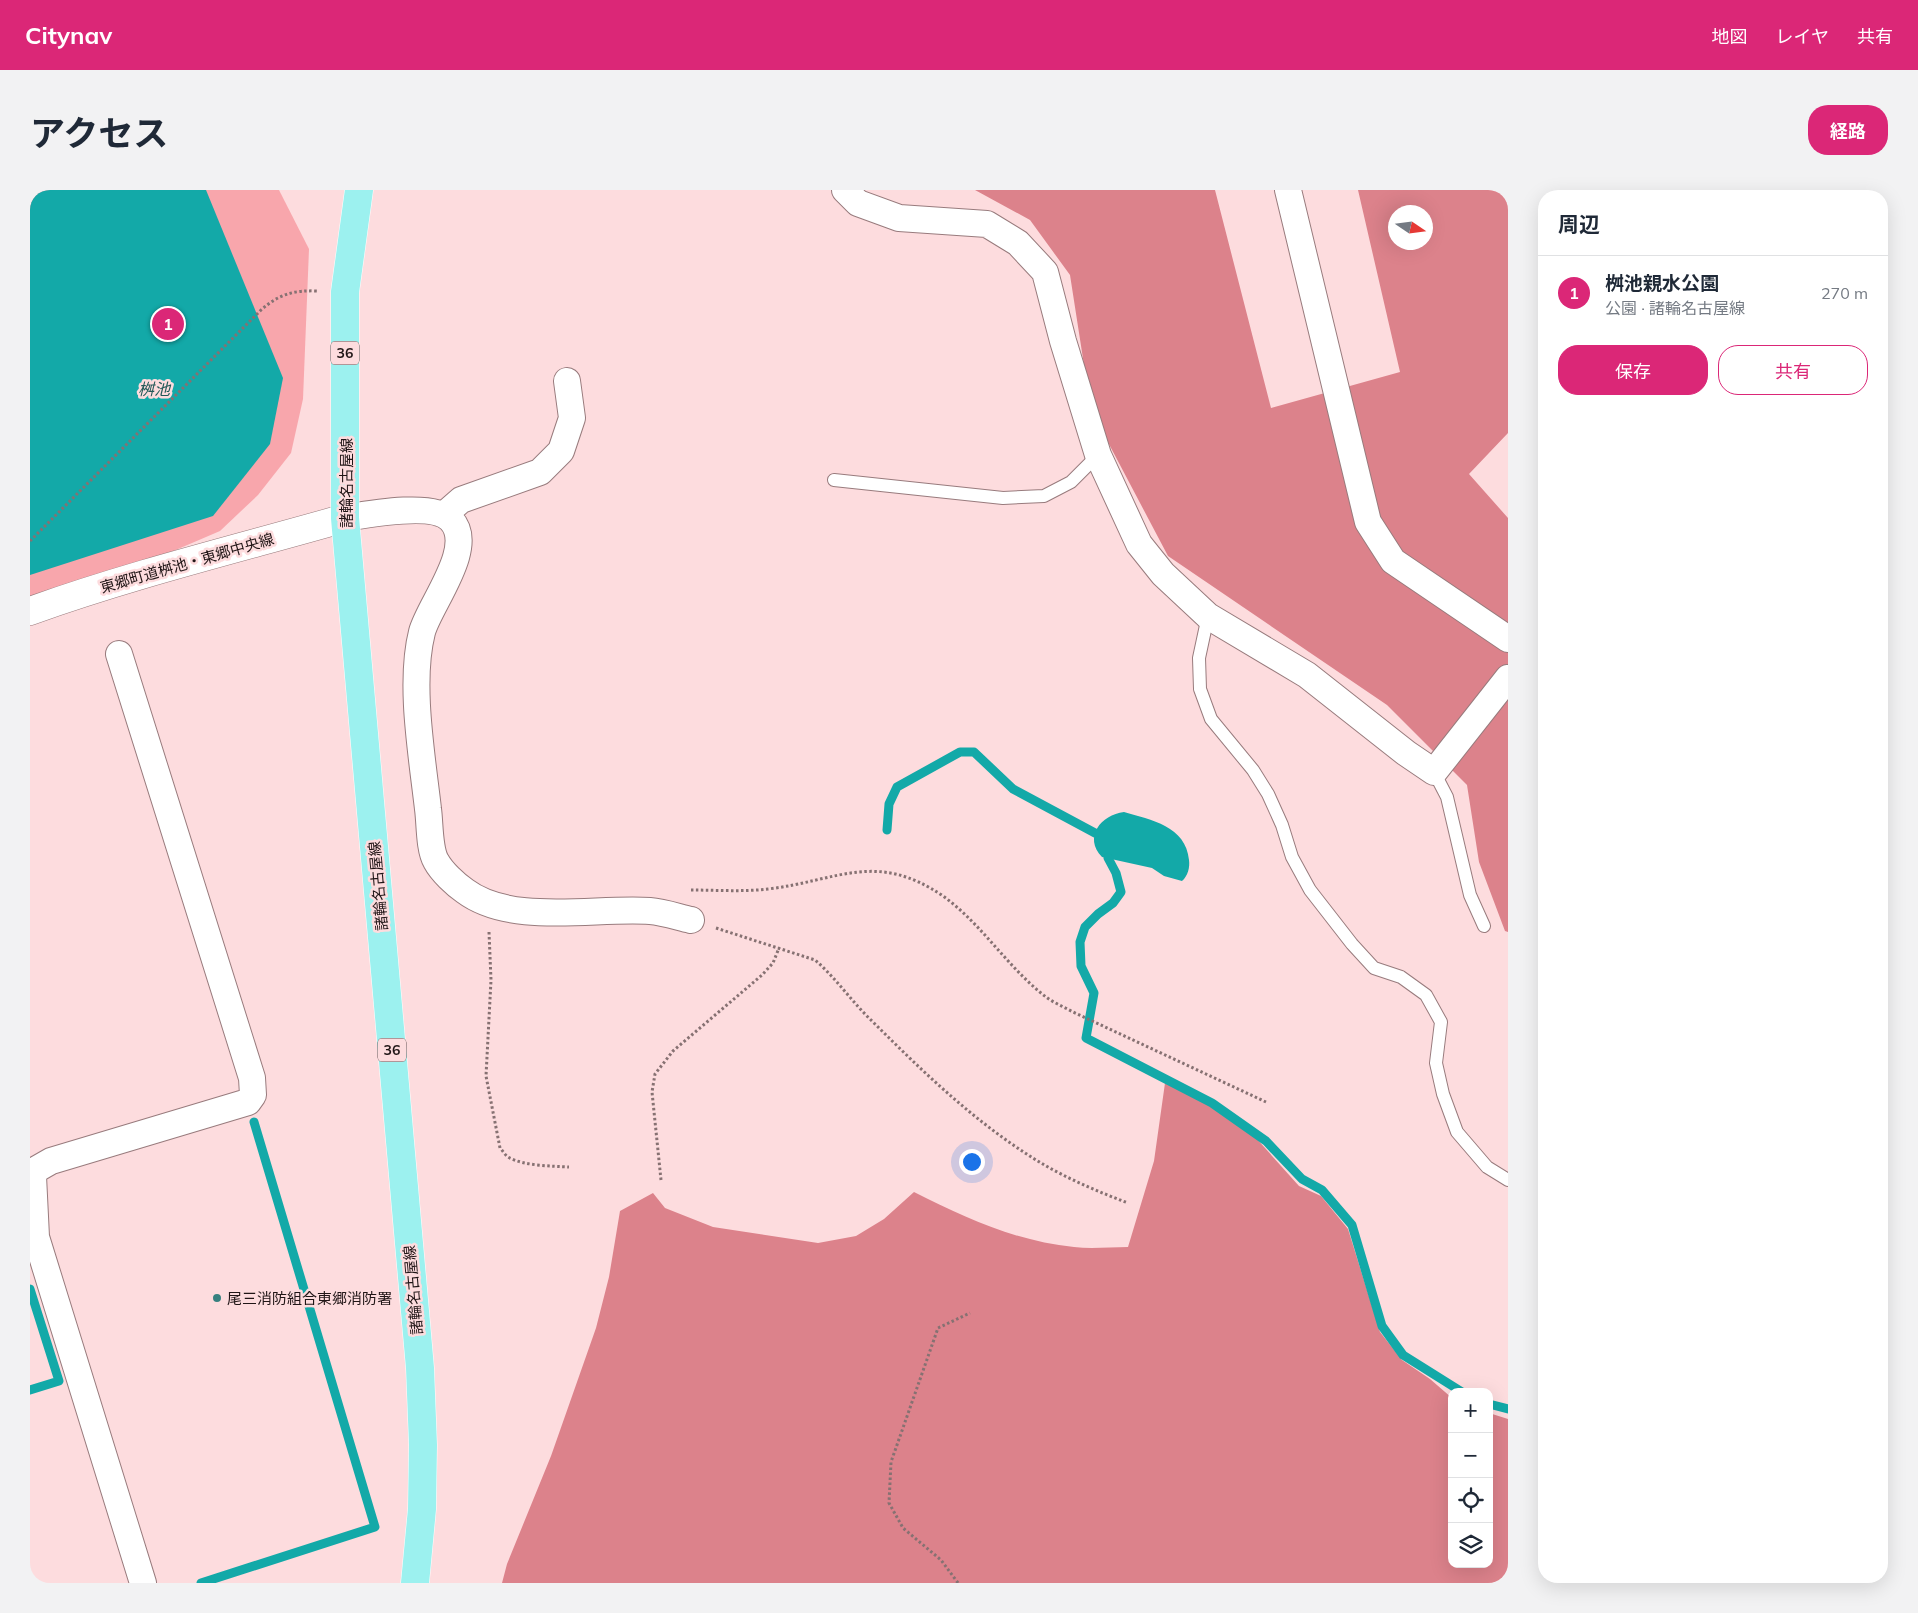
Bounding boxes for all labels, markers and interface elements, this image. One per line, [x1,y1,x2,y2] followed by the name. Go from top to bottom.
[25,20,112,50] text: Citynav
[1712,25,1748,48] text: 地図
[1776,25,1829,48] text: レイヤ
[1857,25,1893,48] text: 共有
[1808,105,1888,155] button: 経路
[30,111,168,155] text: アクセス
[1388,205,1433,250] north arrow
[1558,211,1600,237] text: 周辺
[1605,271,1719,295] text: 桝池親水公園
[1569,283,1579,303] text: 1
[1821,283,1868,303] text: 270 m
[1605,298,1745,318] text: 公園 · 諸輪名古屋線
[152,305,184,343] pin: 1
[331,342,359,364] road number: 36
[1558,345,1708,395] button: 保存
[1718,345,1868,395] button: 共有
[138,379,172,399] water label: 桝池
[337,438,356,528] street label: 諸輪名古屋線
[98,529,276,597] street label: 東郷町道桝池・東郷中央線
[365,840,391,932] street label: 諸輪名古屋線
[378,1038,406,1062] road number: 36
[959,1149,985,1175] your location
[400,1244,426,1336] street label: 諸輪名古屋線
[227,1289,392,1308] place label: 尾三消防組合東郷消防署
[211,1292,223,1304] marker: 尾三消防組合東郷消防署
[1448,1388,1493,1568] map controls
[1448,1388,1493,1433] button: +
[1448,1433,1493,1478] button: −
[1448,1478,1493,1523] button: locate
[1448,1523,1493,1568] button: layers

